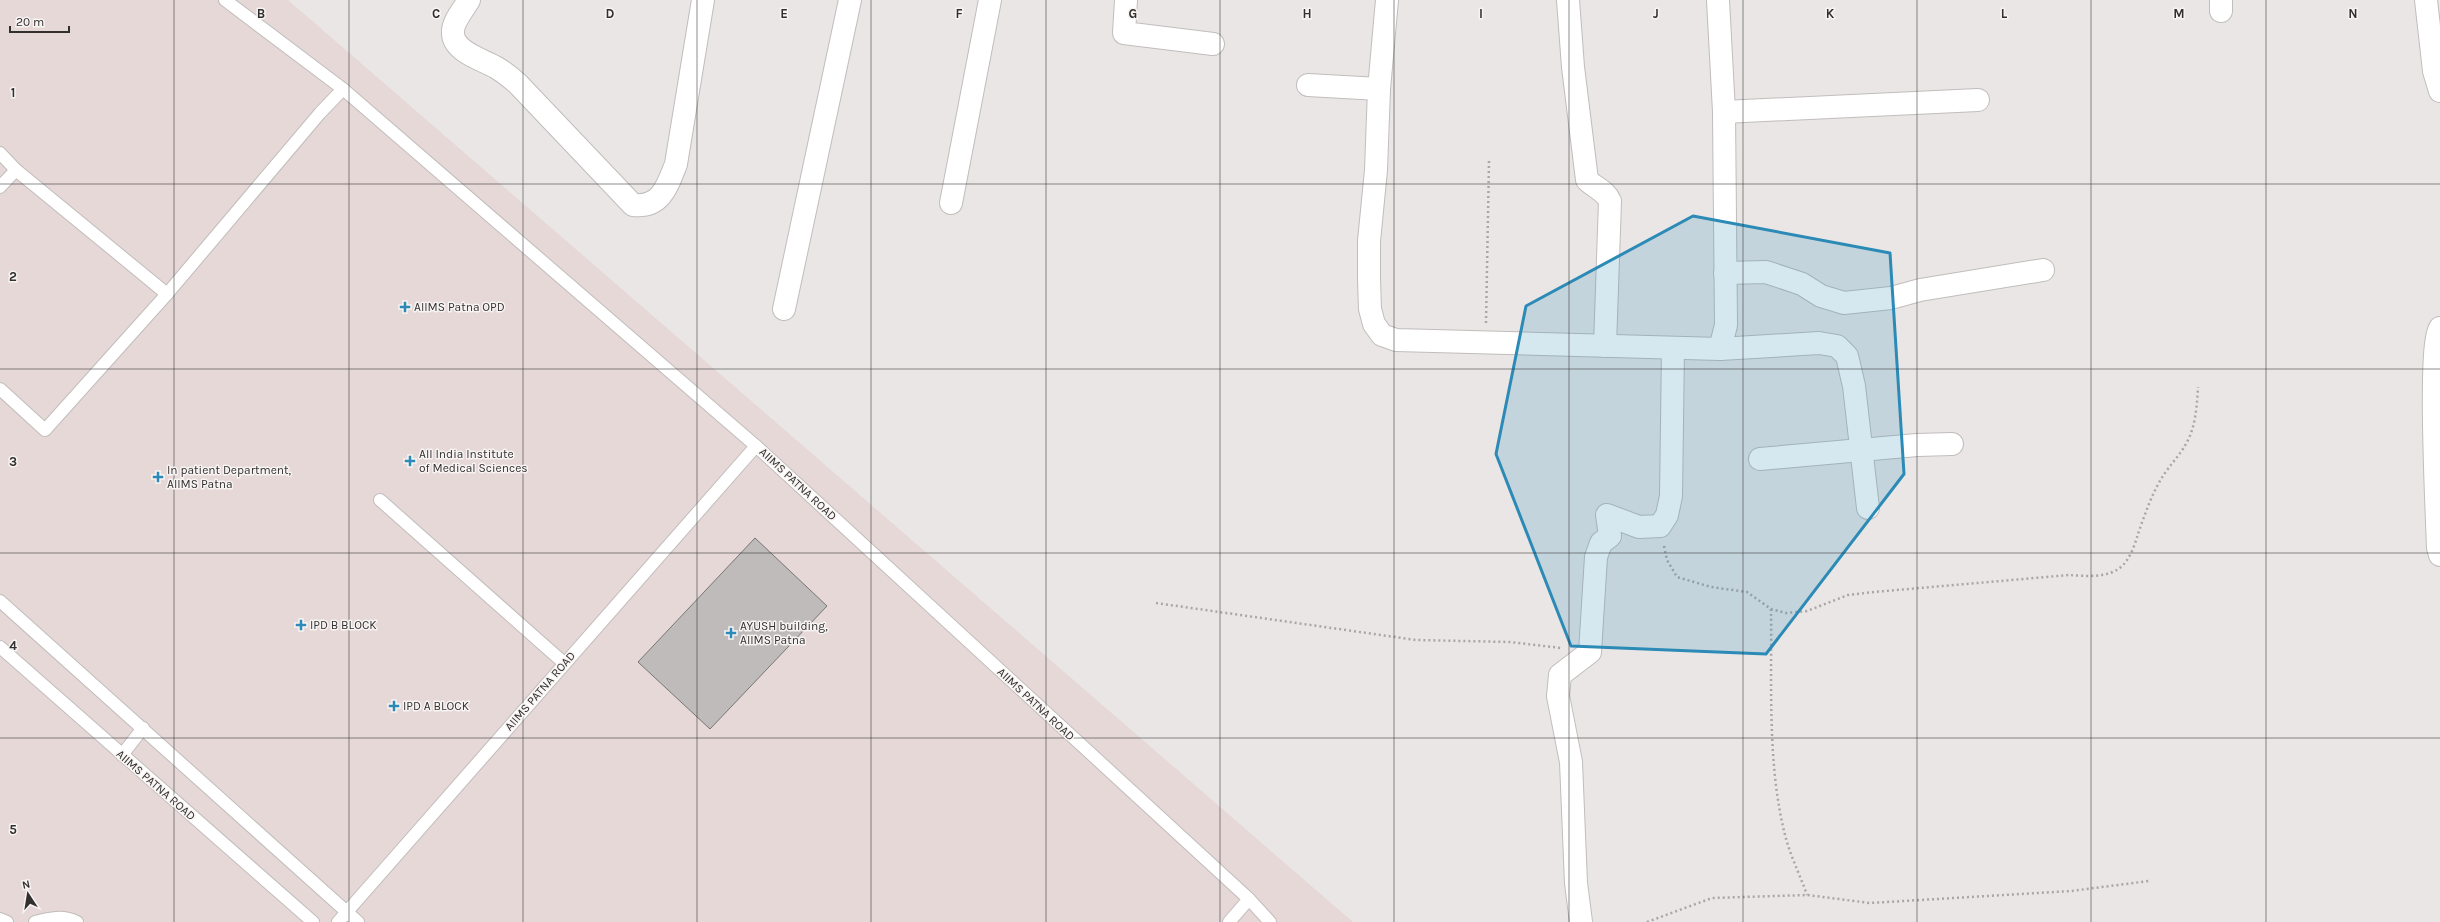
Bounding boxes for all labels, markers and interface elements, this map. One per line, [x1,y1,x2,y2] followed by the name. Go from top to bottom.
[257,6,265,21] text: B
[432,6,440,21] text: C
[606,6,615,21] text: D
[780,6,788,21] text: E
[955,6,963,21] text: F
[1129,6,1137,21] text: G
[1302,6,1312,21] text: H
[1479,6,1483,21] text: I
[1653,6,1659,21] text: J
[1826,6,1835,21] text: K
[2001,6,2008,21] text: L
[2173,6,2185,21] text: M
[2348,6,2358,21] text: N
[10,8,69,34] scale bar
[16,15,44,29] text: 20 m
[11,85,15,100] text: 1
[9,269,17,284] text: 2
[414,300,505,314] place label: AIIMS Patna OPD
[399,301,411,313] marker: AIIMS Patna OPD
[757,445,840,523] street label: AIIMS PATNA ROAD
[419,447,528,475] place label: All India Institute of Medical Sciences
[9,454,17,469] text: 3
[404,455,416,467] marker: All India Institute of Medical Sciences
[167,463,292,491] place label: In patient Department, AIIMS Patna
[152,471,164,483] marker: In patient Department, AIIMS Patna
[310,618,377,632] place label: IPD B BLOCK
[295,619,307,631] marker: IPD B BLOCK
[740,619,828,647] place label: AYUSH building, AIIMS Patna
[725,627,737,639] marker: AYUSH building, AIIMS Patna
[9,638,17,653] text: 4
[502,648,578,733] street label: AIIMS PATNA ROAD
[995,665,1078,743] street label: AIIMS PATNA ROAD
[403,699,470,713] place label: IPD A BLOCK
[388,700,400,712] marker: IPD A BLOCK
[114,747,199,823] street label: AIIMS PATNA ROAD
[9,822,17,837] text: 5
[8,874,48,914] north arrow
[21,878,31,892] text: N

